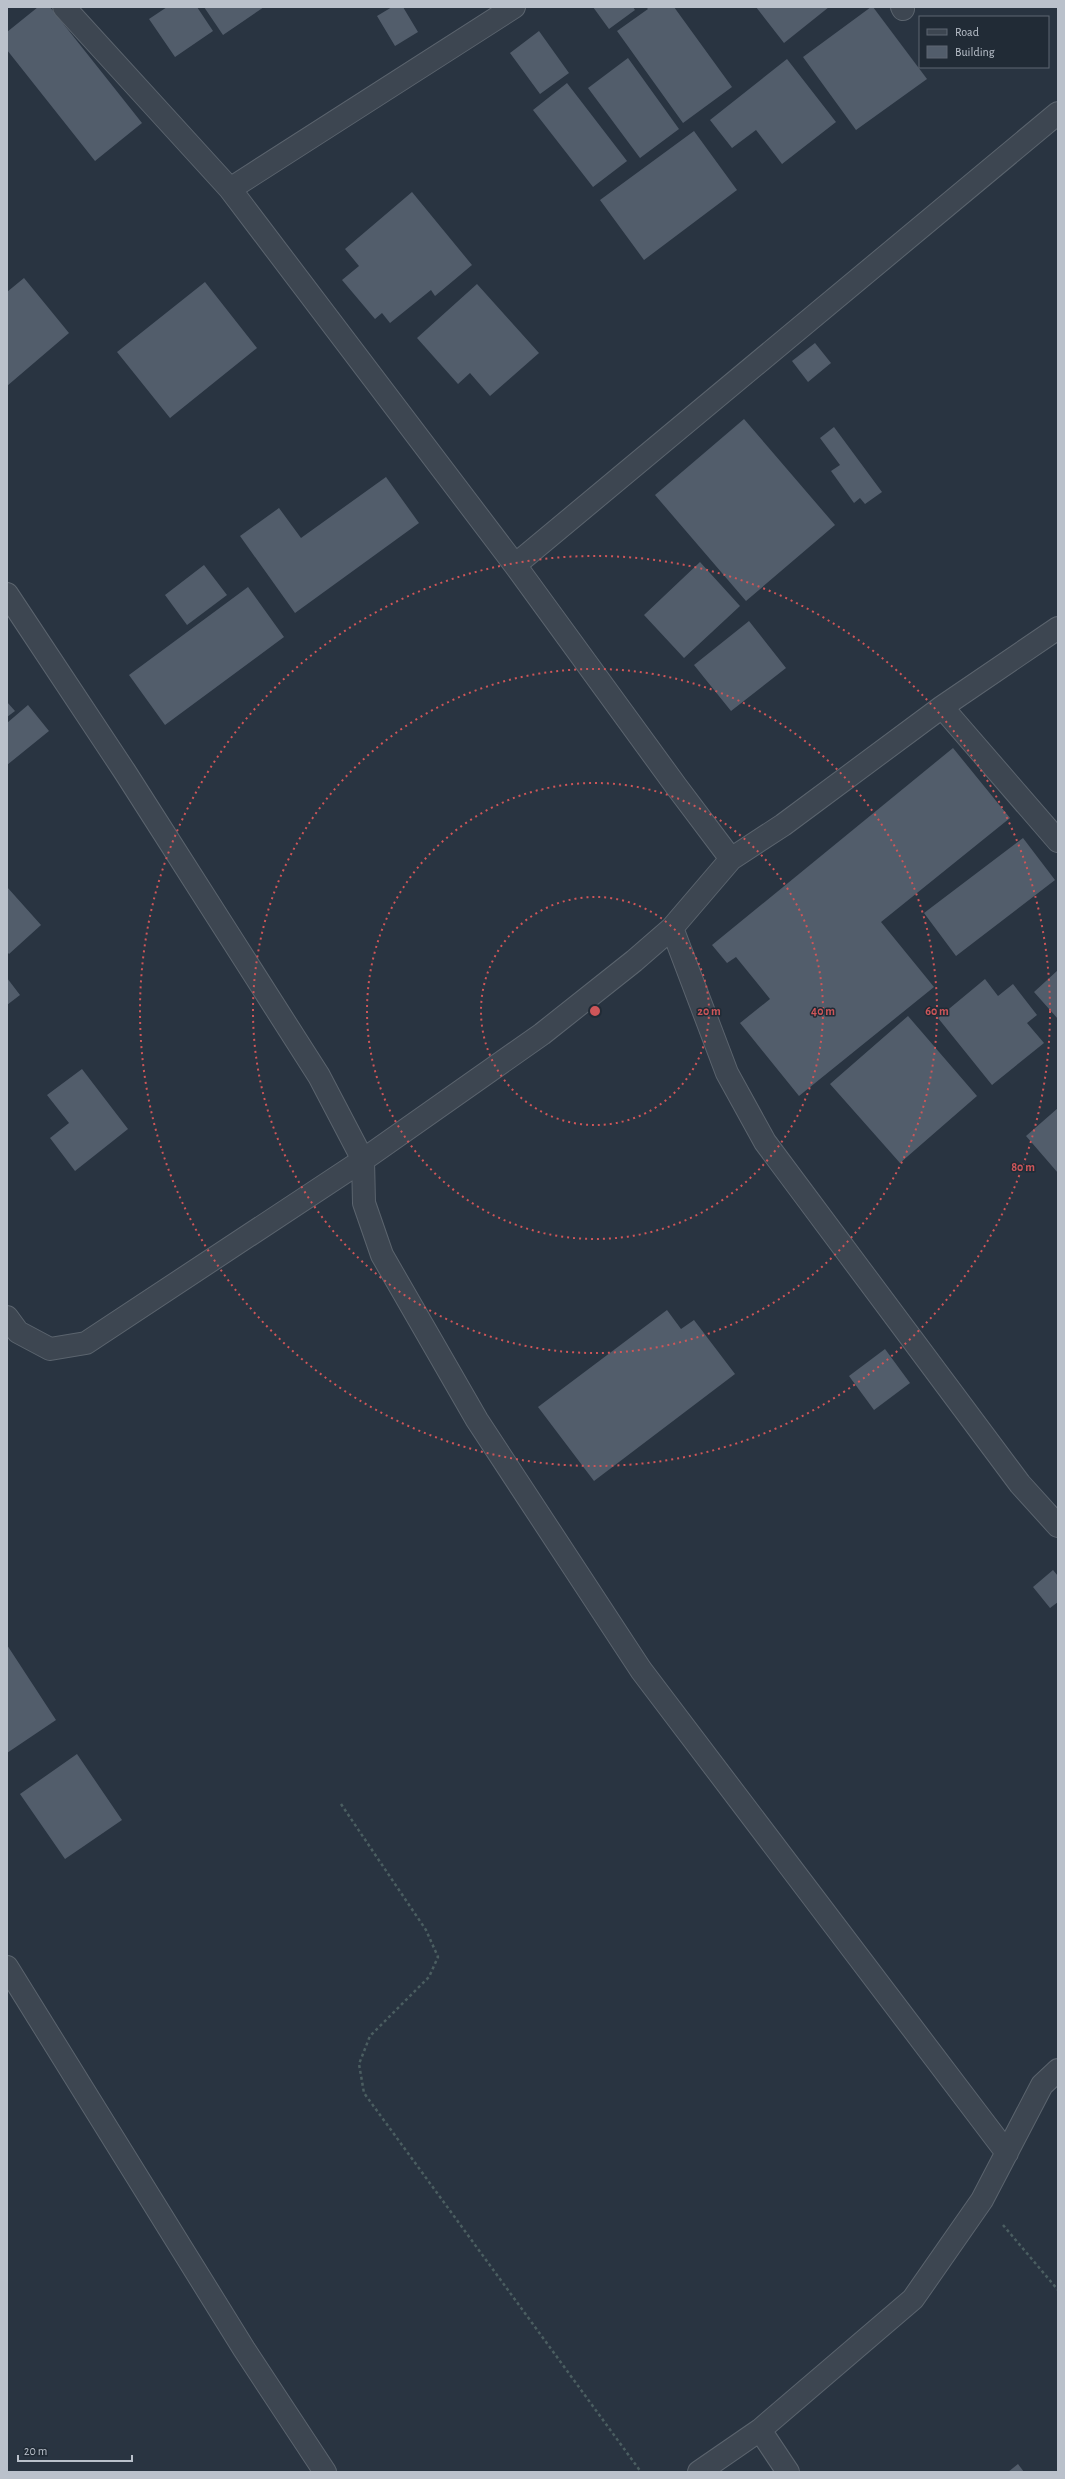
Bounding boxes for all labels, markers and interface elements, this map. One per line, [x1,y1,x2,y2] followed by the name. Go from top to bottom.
[919,16,1049,68] legend
[955,26,979,38] text: Road
[955,46,995,58] text: Building
[588,1004,602,1018] centre of rings
[697,1005,721,1017] text: 20 m
[811,1005,835,1017] text: 40 m
[925,1005,949,1017] text: 60 m
[1011,1161,1035,1173] text: 80 m
[18,2437,132,2463] scale bar
[24,2445,47,2457] text: 20 m

